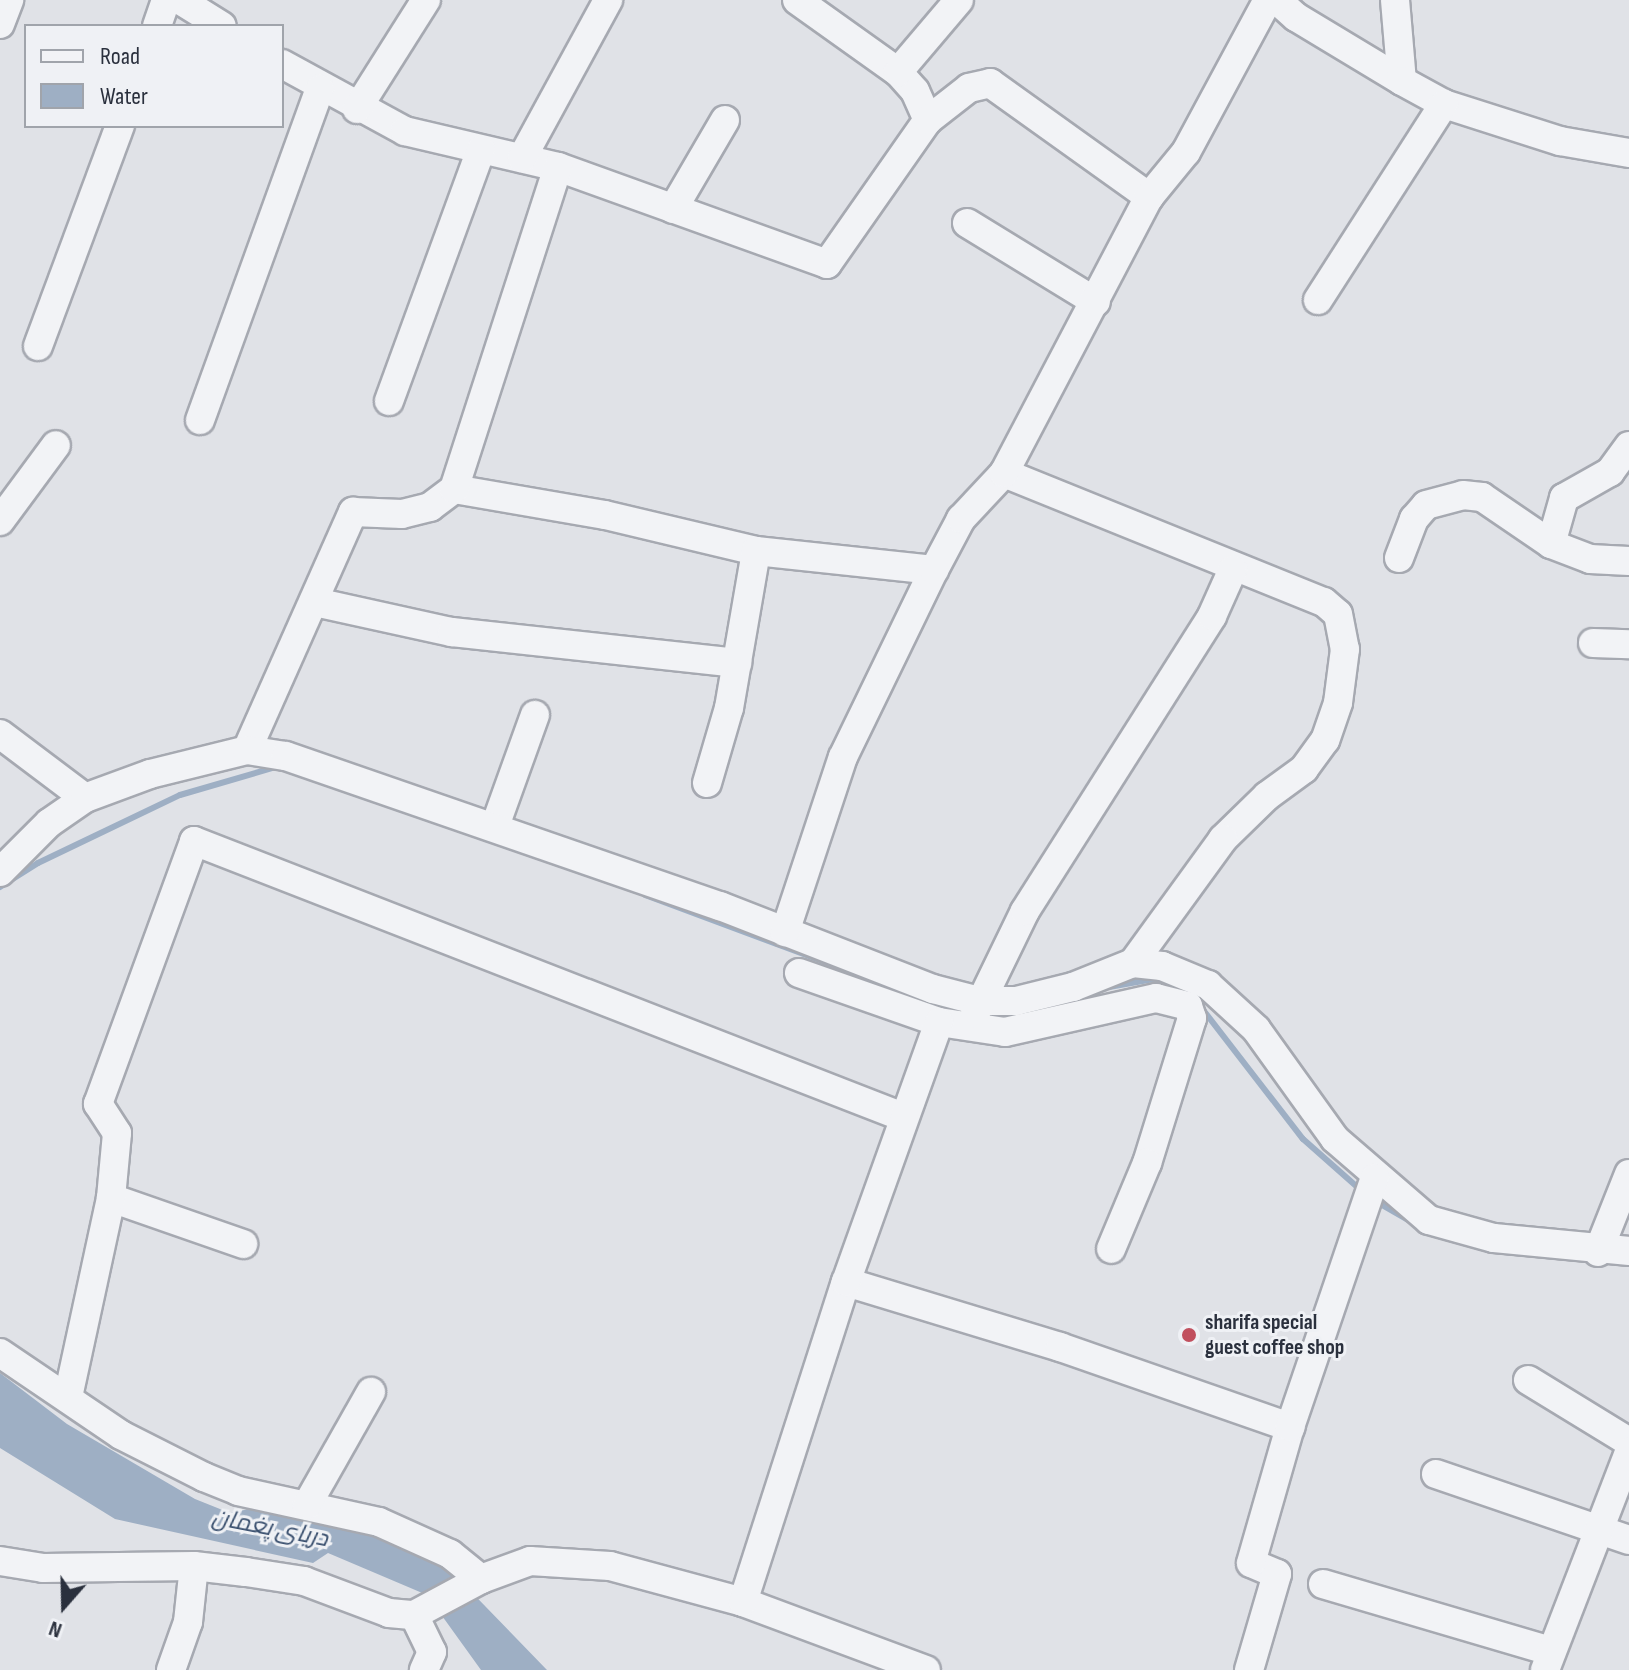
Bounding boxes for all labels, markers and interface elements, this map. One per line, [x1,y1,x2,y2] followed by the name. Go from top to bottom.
[24,24,284,128] legend
[100,42,140,71] text: Road
[100,82,148,111] text: Water
[1205,1309,1344,1360] place label: sharifa special guest coffee shop
[1180,1326,1198,1344] marker: sharifa special guest coffee shop
[210,1503,330,1553] water label: دریای پغمان
[24,1566,104,1646] north arrow
[45,1614,66,1644] text: N

